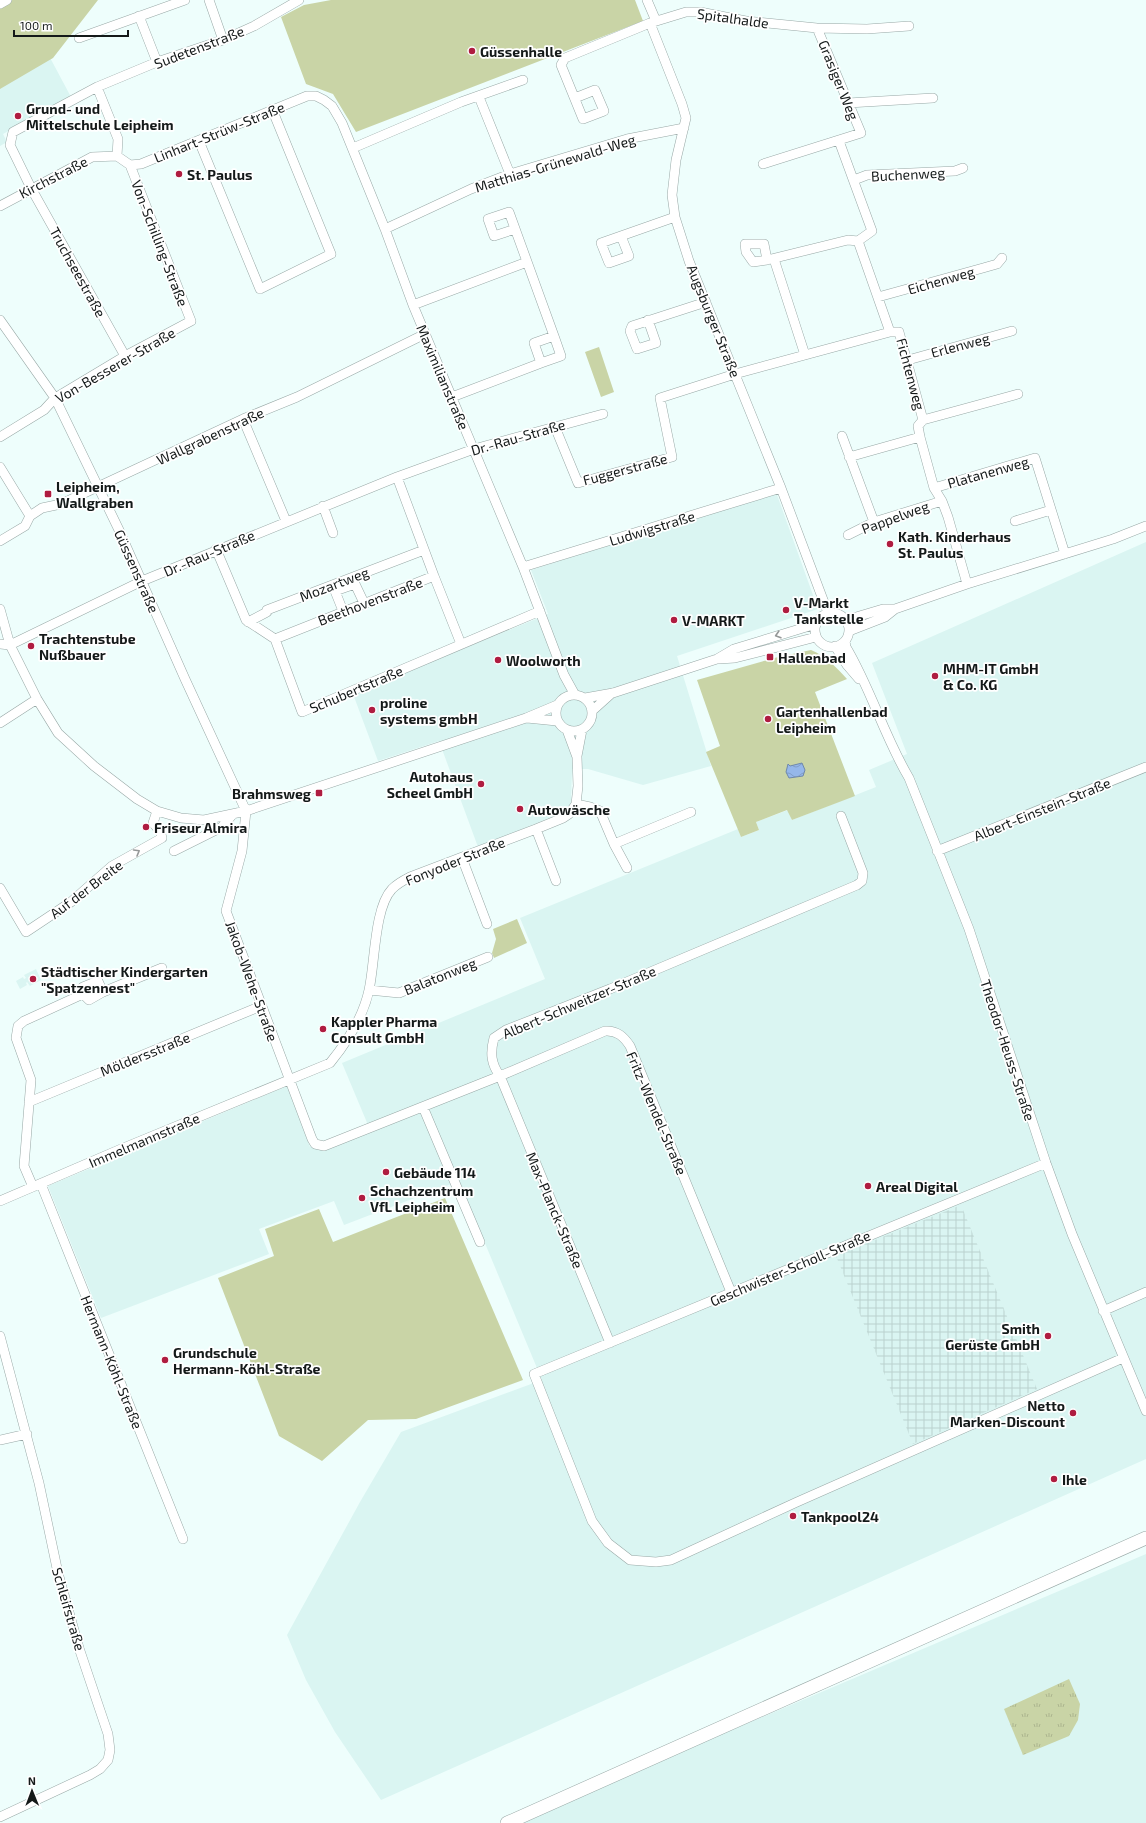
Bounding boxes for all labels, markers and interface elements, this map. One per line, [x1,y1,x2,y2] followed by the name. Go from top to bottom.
[696,5,770,31] street label: Spitalhalde
[14,12,128,38] scale bar
[20,18,52,32] text: 100 m
[152,22,246,72] street label: Sudetenstraße
[815,38,863,123] street label: Grasiger Weg
[480,43,562,60] place label: Güssenhalle
[467,46,477,56] marker: Güssenhalle
[151,98,287,166] street label: Linhart-Strüw-Straße
[26,100,174,133] place label: Grund- und Mittelschule Leipheim
[13,111,23,121] marker: Grund- und Mittelschule Leipheim
[473,130,638,196] street label: Matthias-Grünewald-Weg
[16,152,90,202] street label: Kirchstraße
[871,164,946,184] street label: Buchenweg
[187,166,253,183] place label: St. Paulus
[174,169,184,179] marker: St. Paulus
[128,178,192,308] street label: Von-Schilling-Straße
[46,224,110,320] street label: Truchseestraße
[684,262,744,380] street label: Augsburger Straße
[906,262,977,298] street label: Eichenweg
[413,322,473,432] street label: Maximilianstraße
[52,324,178,406] street label: Von-Besserer-Straße
[929,329,991,361] street label: Erlenweg
[893,336,929,412] street label: Fichtenweg
[154,404,266,468] street label: Wallgrabenstraße
[469,415,567,459] street label: Dr.-Rau-Straße
[581,450,669,488] street label: Fuggerstraße
[945,452,1031,492] street label: Platanenweg
[56,478,133,511] place label: Leipheim, Wallgraben
[43,489,53,499] marker: Leipheim, Wallgraben
[859,497,931,537] street label: Pappelweg
[607,507,697,549] street label: Ludwigstraße
[161,526,257,580] street label: Dr.-Rau-Straße
[111,527,163,615] street label: Güssenstraße
[898,528,1011,561] place label: Kath. Kinderhaus St. Paulus
[885,539,895,549] marker: Kath. Kinderhaus St. Paulus
[297,563,371,605] street label: Mozartweg
[315,573,425,629] street label: Beethovenstraße
[794,594,864,627] place label: V-Markt Tankstelle
[781,605,791,615] marker: V-Markt Tankstelle
[682,612,745,629] place label: V-MARKT
[669,615,679,625] marker: V-MARKT
[39,630,136,663] place label: Trachtenstube Nußbauer
[775,630,782,639] one-way arrow
[26,641,36,651] marker: Trachtenstube Nußbauer
[778,649,846,666] place label: Hallenbad
[506,652,581,669] place label: Woolworth
[765,652,775,662] marker: Hallenbad
[493,655,503,665] marker: Woolworth
[943,660,1039,693] place label: MHM-IT GmbH & Co. KG
[307,662,405,716] street label: Schubertstraße
[930,671,940,681] marker: MHM-IT GmbH & Co. KG
[380,694,478,727] place label: proline systems gmbH
[776,703,888,736] place label: Gartenhallenbad Leipheim
[367,705,377,715] marker: proline systems gmbH
[763,714,773,724] marker: Gartenhallenbad Leipheim
[387,768,473,801] place label: Autohaus Scheel GmbH
[971,774,1113,844] street label: Albert-Einstein-Straße
[476,779,486,789] marker: Autohaus Scheel GmbH
[232,785,311,802] place label: Brahmsweg
[314,788,324,798] marker: Brahmsweg
[528,801,610,818] place label: Autowäsche
[515,804,525,814] marker: Autowäsche
[154,819,247,836] place label: Friseur Almira
[141,822,151,832] marker: Friseur Almira
[403,833,507,889] street label: Fonyoder Straße
[133,850,140,857] one-way arrow
[46,856,126,922] street label: Auf der Breite
[222,918,282,1044] street label: Jakob-Wehe-Straße
[401,954,479,998] street label: Balatonweg
[500,962,658,1042] street label: Albert-Schweitzer-Straße
[41,963,208,996] place label: Städtischer Kindergarten "Spatzennest"
[28,974,38,984] marker: Städtischer Kindergarten "Spatzennest"
[977,977,1039,1123] street label: Theodor-Heuss-Straße
[331,1013,437,1046] place label: Kappler Pharma Consult GmbH
[318,1024,328,1034] marker: Kappler Pharma Consult GmbH
[98,1028,192,1080] street label: Möldersstraße
[623,1049,691,1177] street label: Fritz-Wendel-Straße
[86,1109,202,1171] street label: Immelmannstraße
[523,1149,587,1271] street label: Max-Planck-Straße
[394,1164,476,1181] place label: Gebäude 114
[381,1167,391,1177] marker: Gebäude 114
[876,1178,958,1195] place label: Areal Digital
[863,1181,873,1191] marker: Areal Digital
[370,1182,473,1215] place label: Schachzentrum VfL Leipheim
[357,1193,367,1203] marker: Schachzentrum VfL Leipheim
[707,1226,873,1310] street label: Geschwister-Scholl-Straße
[77,1293,147,1431] street label: Hermann-Köhl-Straße
[945,1320,1040,1353] place label: Smith Gerüste GmbH
[1043,1331,1053,1341] marker: Smith Gerüste GmbH
[173,1344,321,1377] place label: Grundschule Hermann-Köhl-Straße
[160,1355,170,1365] marker: Grundschule Hermann-Köhl-Straße
[950,1397,1065,1430] place label: Netto Marken-Discount
[1068,1408,1078,1418] marker: Netto Marken-Discount
[1062,1471,1087,1488] place label: Ihle
[1049,1474,1059,1484] marker: Ihle
[801,1508,879,1525] place label: Tankpool24
[788,1511,798,1521] marker: Tankpool24
[49,1565,89,1653] street label: Schleifstraße
[12,1771,52,1811] north arrow
[28,1774,36,1787] text: N

